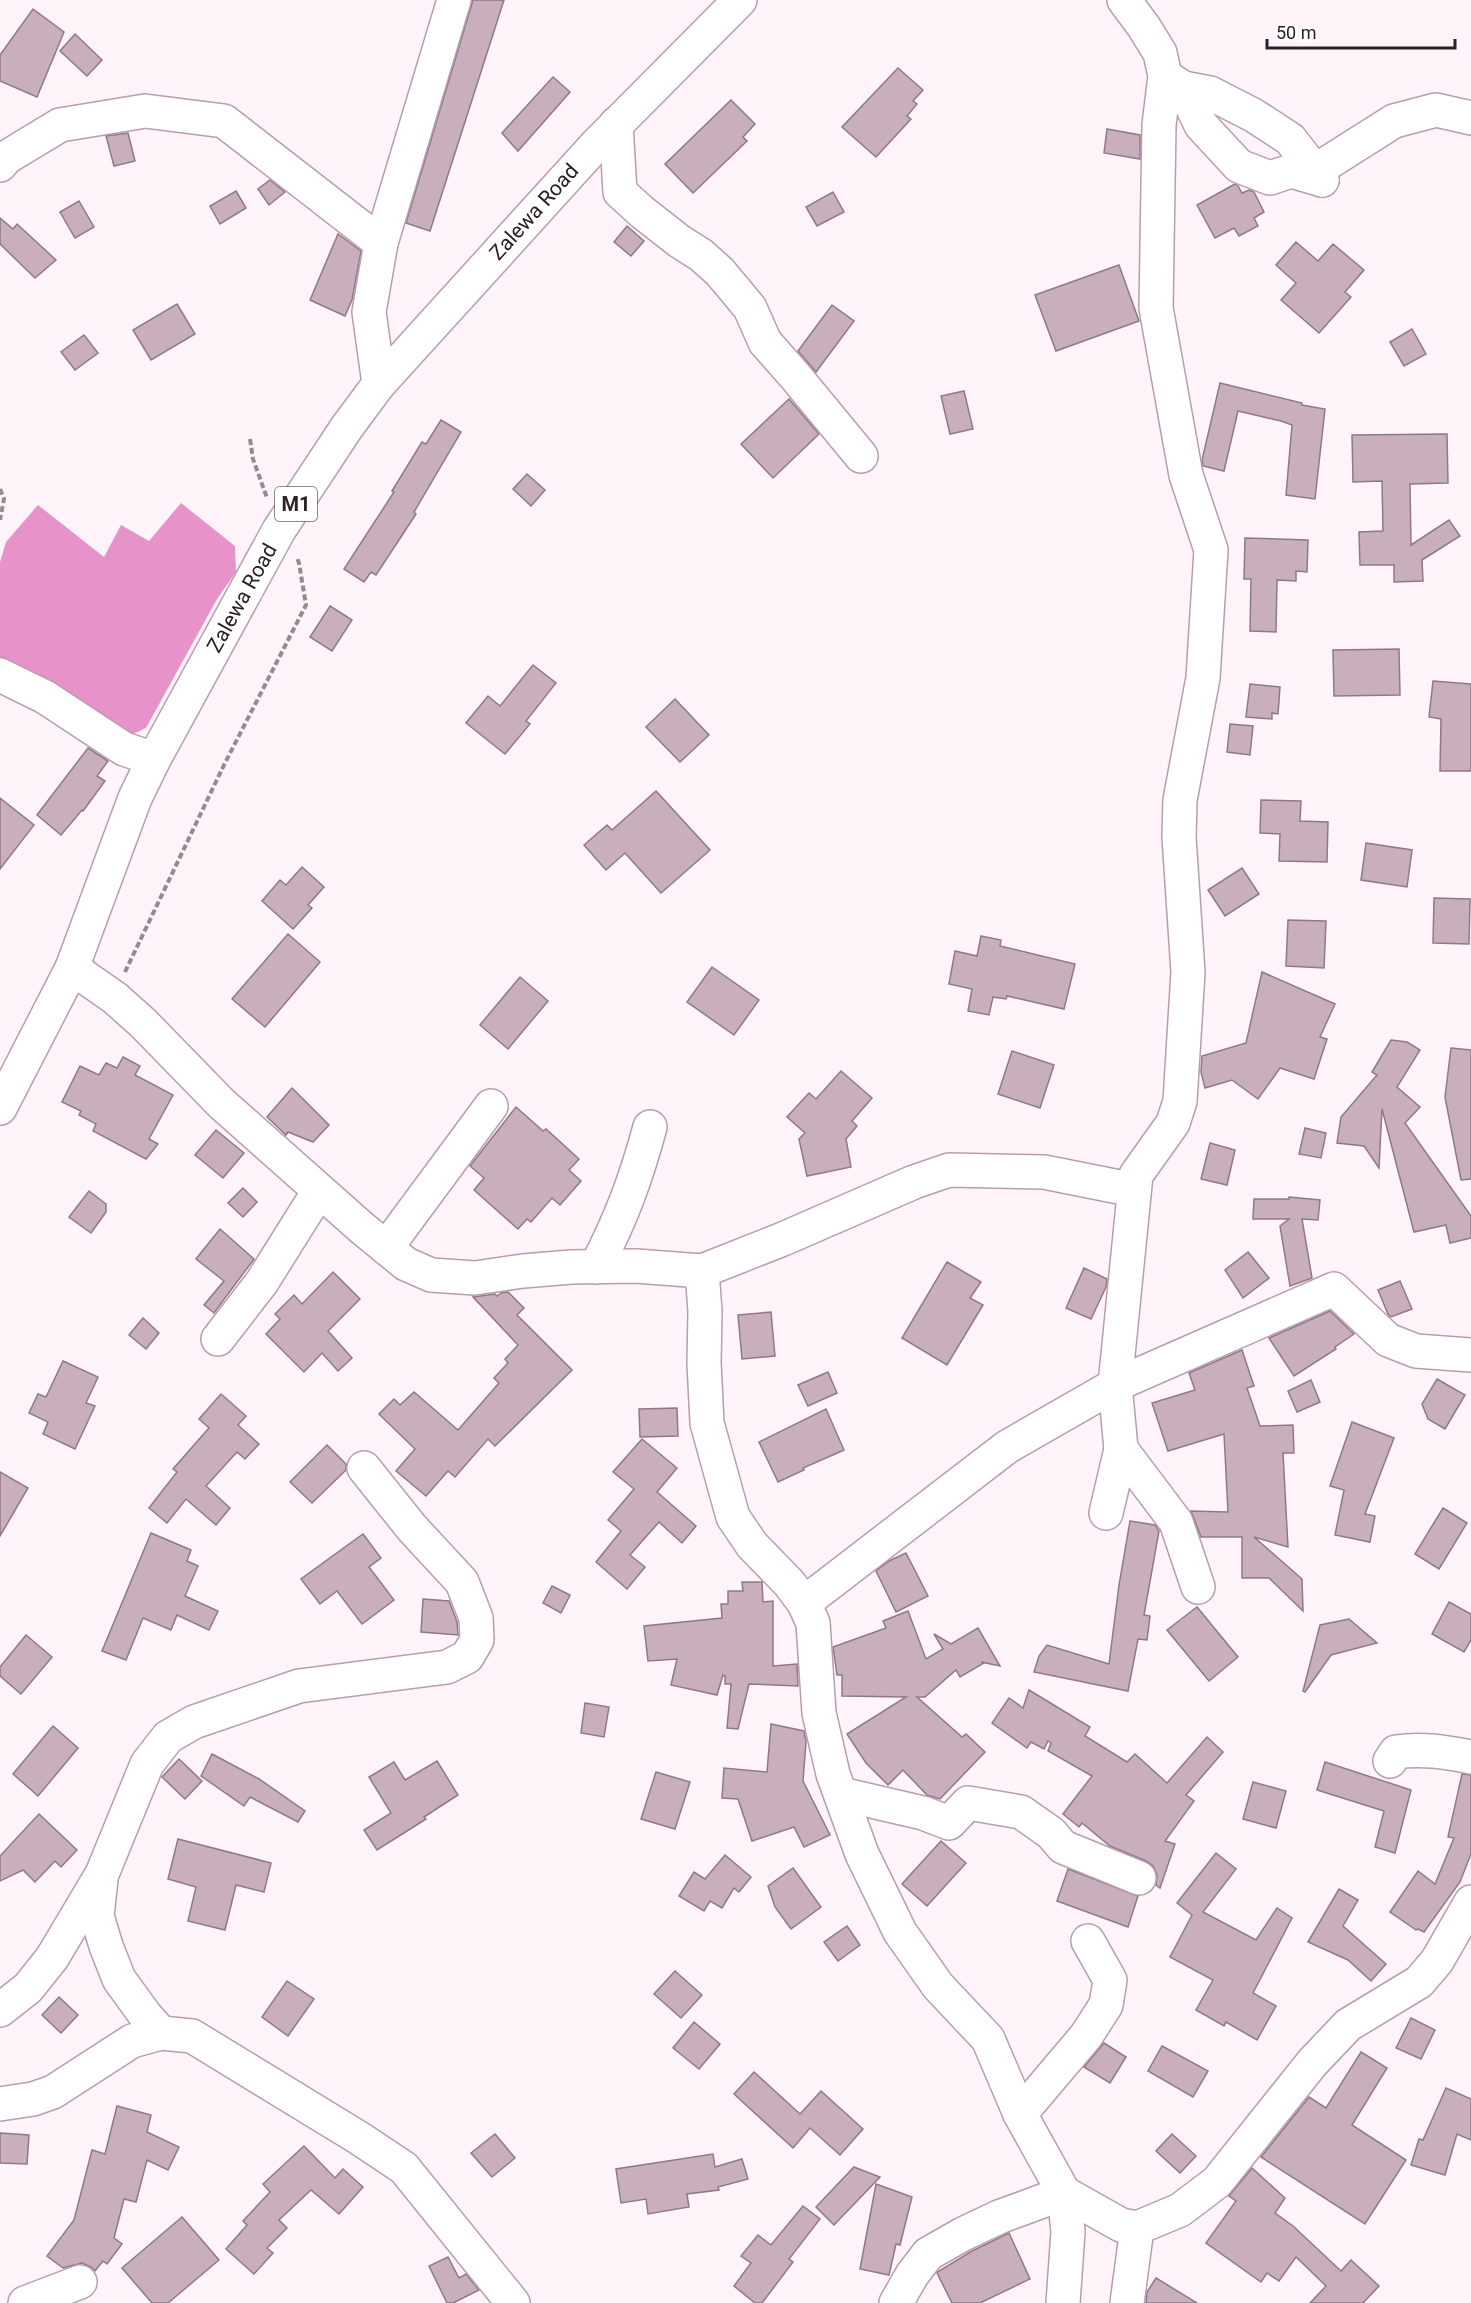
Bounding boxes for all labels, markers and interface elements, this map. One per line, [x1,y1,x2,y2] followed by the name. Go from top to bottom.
[1267,12,1454,50] scale bar
[1276,22,1316,43] text: 50 m
[485,159,583,265] street label: Zalewa Road
[275,487,317,521] road number: M1
[202,539,282,657] street label: Zalewa Road

